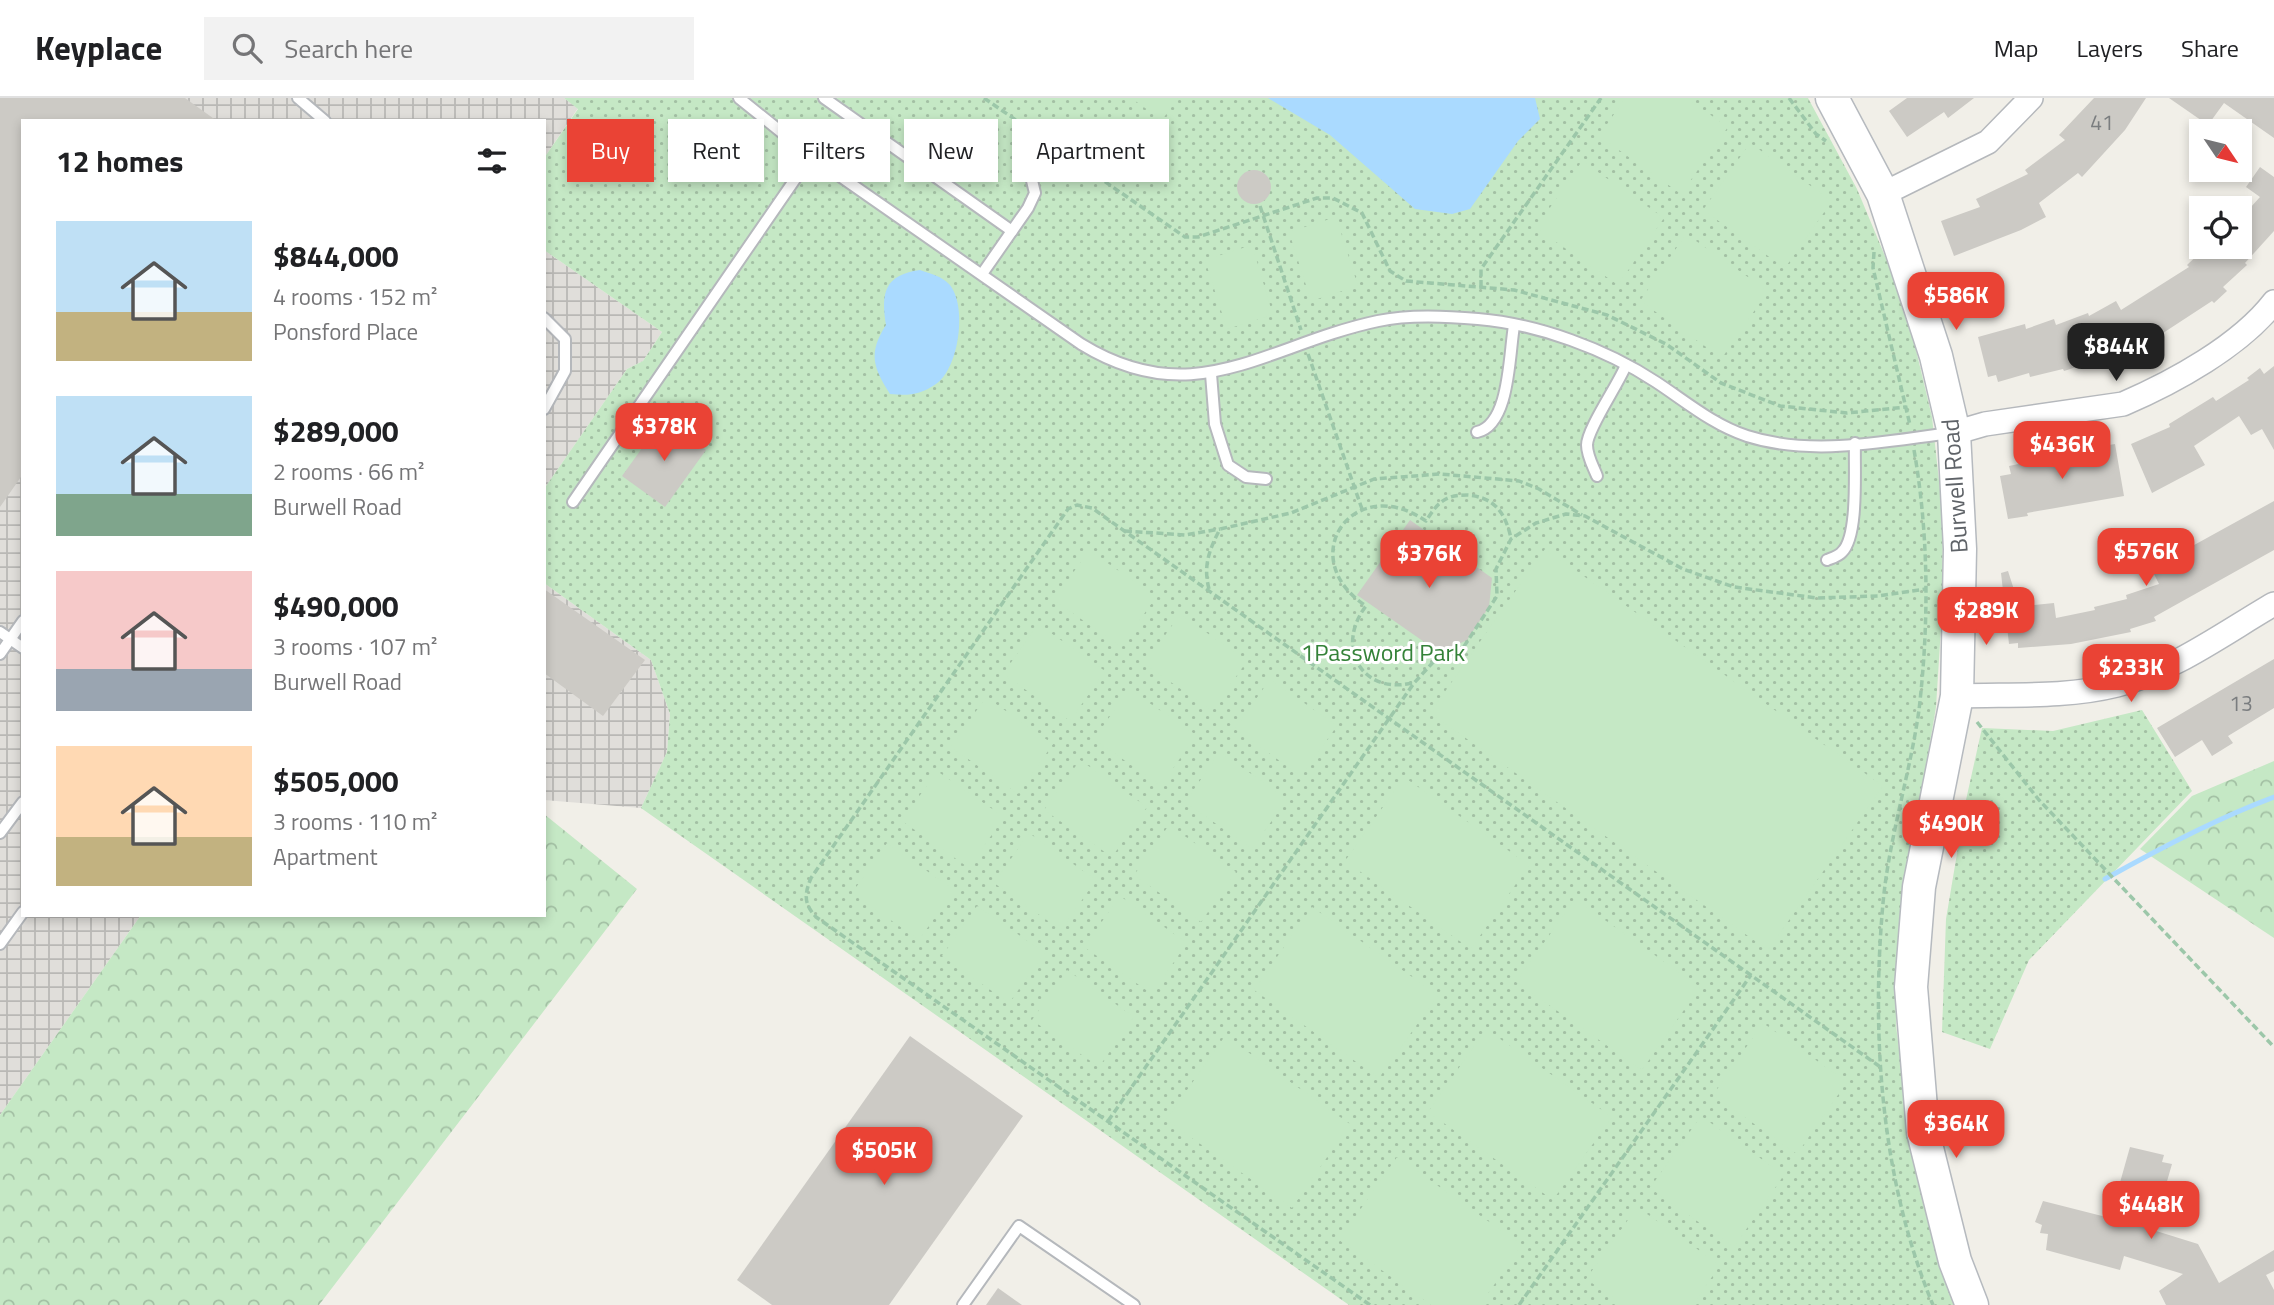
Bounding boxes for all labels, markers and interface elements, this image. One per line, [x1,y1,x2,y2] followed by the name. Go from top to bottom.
[204,17,694,80] search box
[35,23,162,73] text: Keyplace
[228,29,266,67] icon: search
[284,29,413,68] text: Search here
[1994,30,2039,66] text: Map
[2077,30,2143,66] text: Layers
[2181,30,2239,66] text: Share
[2090,106,2114,138] house number: 41
[567,119,654,182] chip: Buy
[668,119,764,182] chip: Rent
[778,119,890,182] chip: Filters
[904,119,998,182] chip: New
[1012,119,1169,182] chip: Apartment
[2189,119,2252,182] north arrow
[2189,119,2252,259] map controls
[56,138,183,184] text: 12 homes
[473,142,511,180] icon: filters
[2189,196,2252,259] button: locate
[273,233,399,279] text: $844,000
[112,249,196,333] icon: home
[1907,272,2005,332] pin: $586K
[1923,277,1989,312] text: $586K
[273,279,437,314] text: 4 rooms · 152 m²
[273,314,418,349] text: Ponsford Place
[2067,324,2165,383] pin: $844K
[2083,328,2149,363] text: $844K
[615,404,713,463] pin: $378K
[273,408,399,454] text: $289,000
[631,408,697,443] text: $378K
[1931,418,1977,554] street label: Burwell Road
[2013,422,2111,481] pin: $436K
[112,424,196,508] icon: home
[2029,426,2095,461] text: $436K
[273,454,424,489] text: 2 rooms · 66 m²
[273,489,402,524] text: Burwell Road
[2097,528,2195,588] pin: $576K
[1380,531,1478,590] pin: $376K
[2113,533,2179,568] text: $576K
[1396,535,1462,570] text: $376K
[273,583,399,629] text: $490,000
[1937,588,2035,647] pin: $289K
[1953,592,2019,627] text: $289K
[112,599,196,683] icon: home
[273,629,437,664] text: 3 rooms · 107 m²
[1301,634,1466,670] park label: 1Password Park
[2082,644,2180,704] pin: $233K
[2098,649,2164,684] text: $233K
[273,664,402,699] text: Burwell Road
[2229,687,2253,719] house number: 13
[273,758,399,804] text: $505,000
[112,774,196,858] icon: home
[1902,800,2000,860] pin: $490K
[273,804,437,839] text: 3 rooms · 110 m²
[1918,805,1984,840] text: $490K
[273,839,378,874] text: Apartment
[1907,1100,2005,1160] pin: $364K
[1923,1105,1989,1140] text: $364K
[835,1128,933,1187] pin: $505K
[851,1132,917,1167] text: $505K
[2102,1182,2200,1241] pin: $448K
[2118,1186,2184,1221] text: $448K

